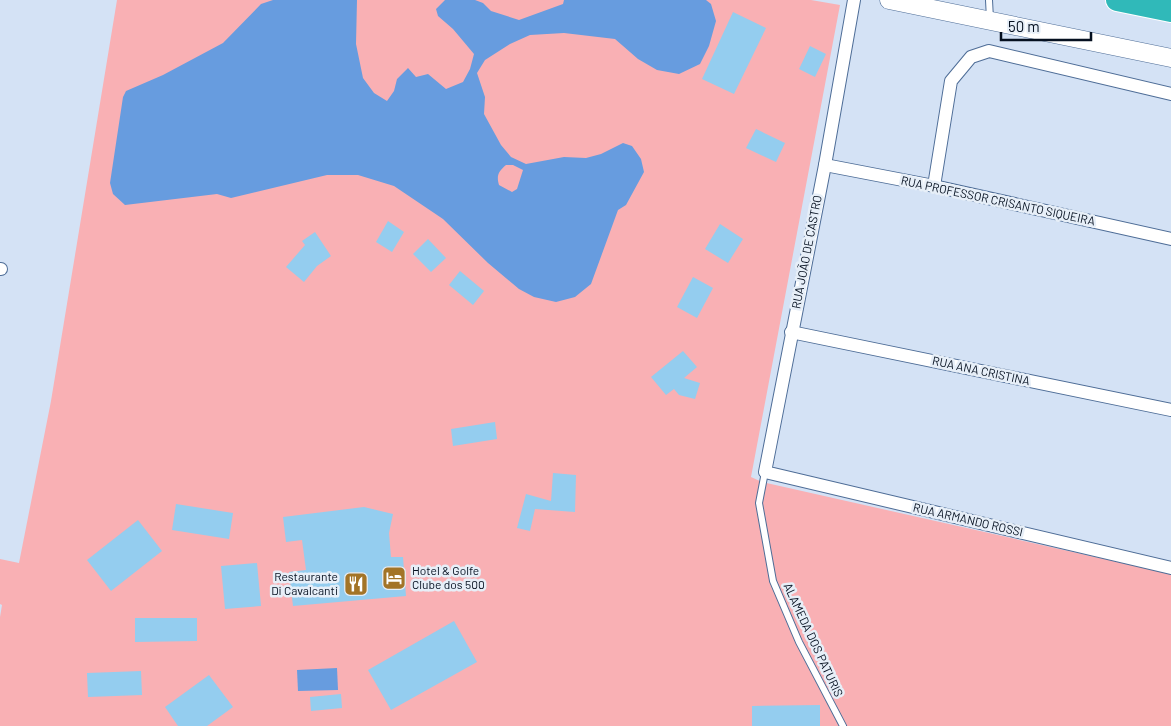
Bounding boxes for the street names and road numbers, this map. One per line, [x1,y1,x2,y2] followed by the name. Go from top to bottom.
[900,173,1097,227] street label: RUA PROFESSOR CRISANTO SIQUEIRA
[788,194,824,310] street label: RUA JOÃO DE CASTRO
[931,353,1031,387] street label: RUA ANA CRISTINA
[912,500,1025,538] street label: RUA ARMANDO ROSSI
[781,580,846,699] street label: ALAMEDA DOS PATURIS

